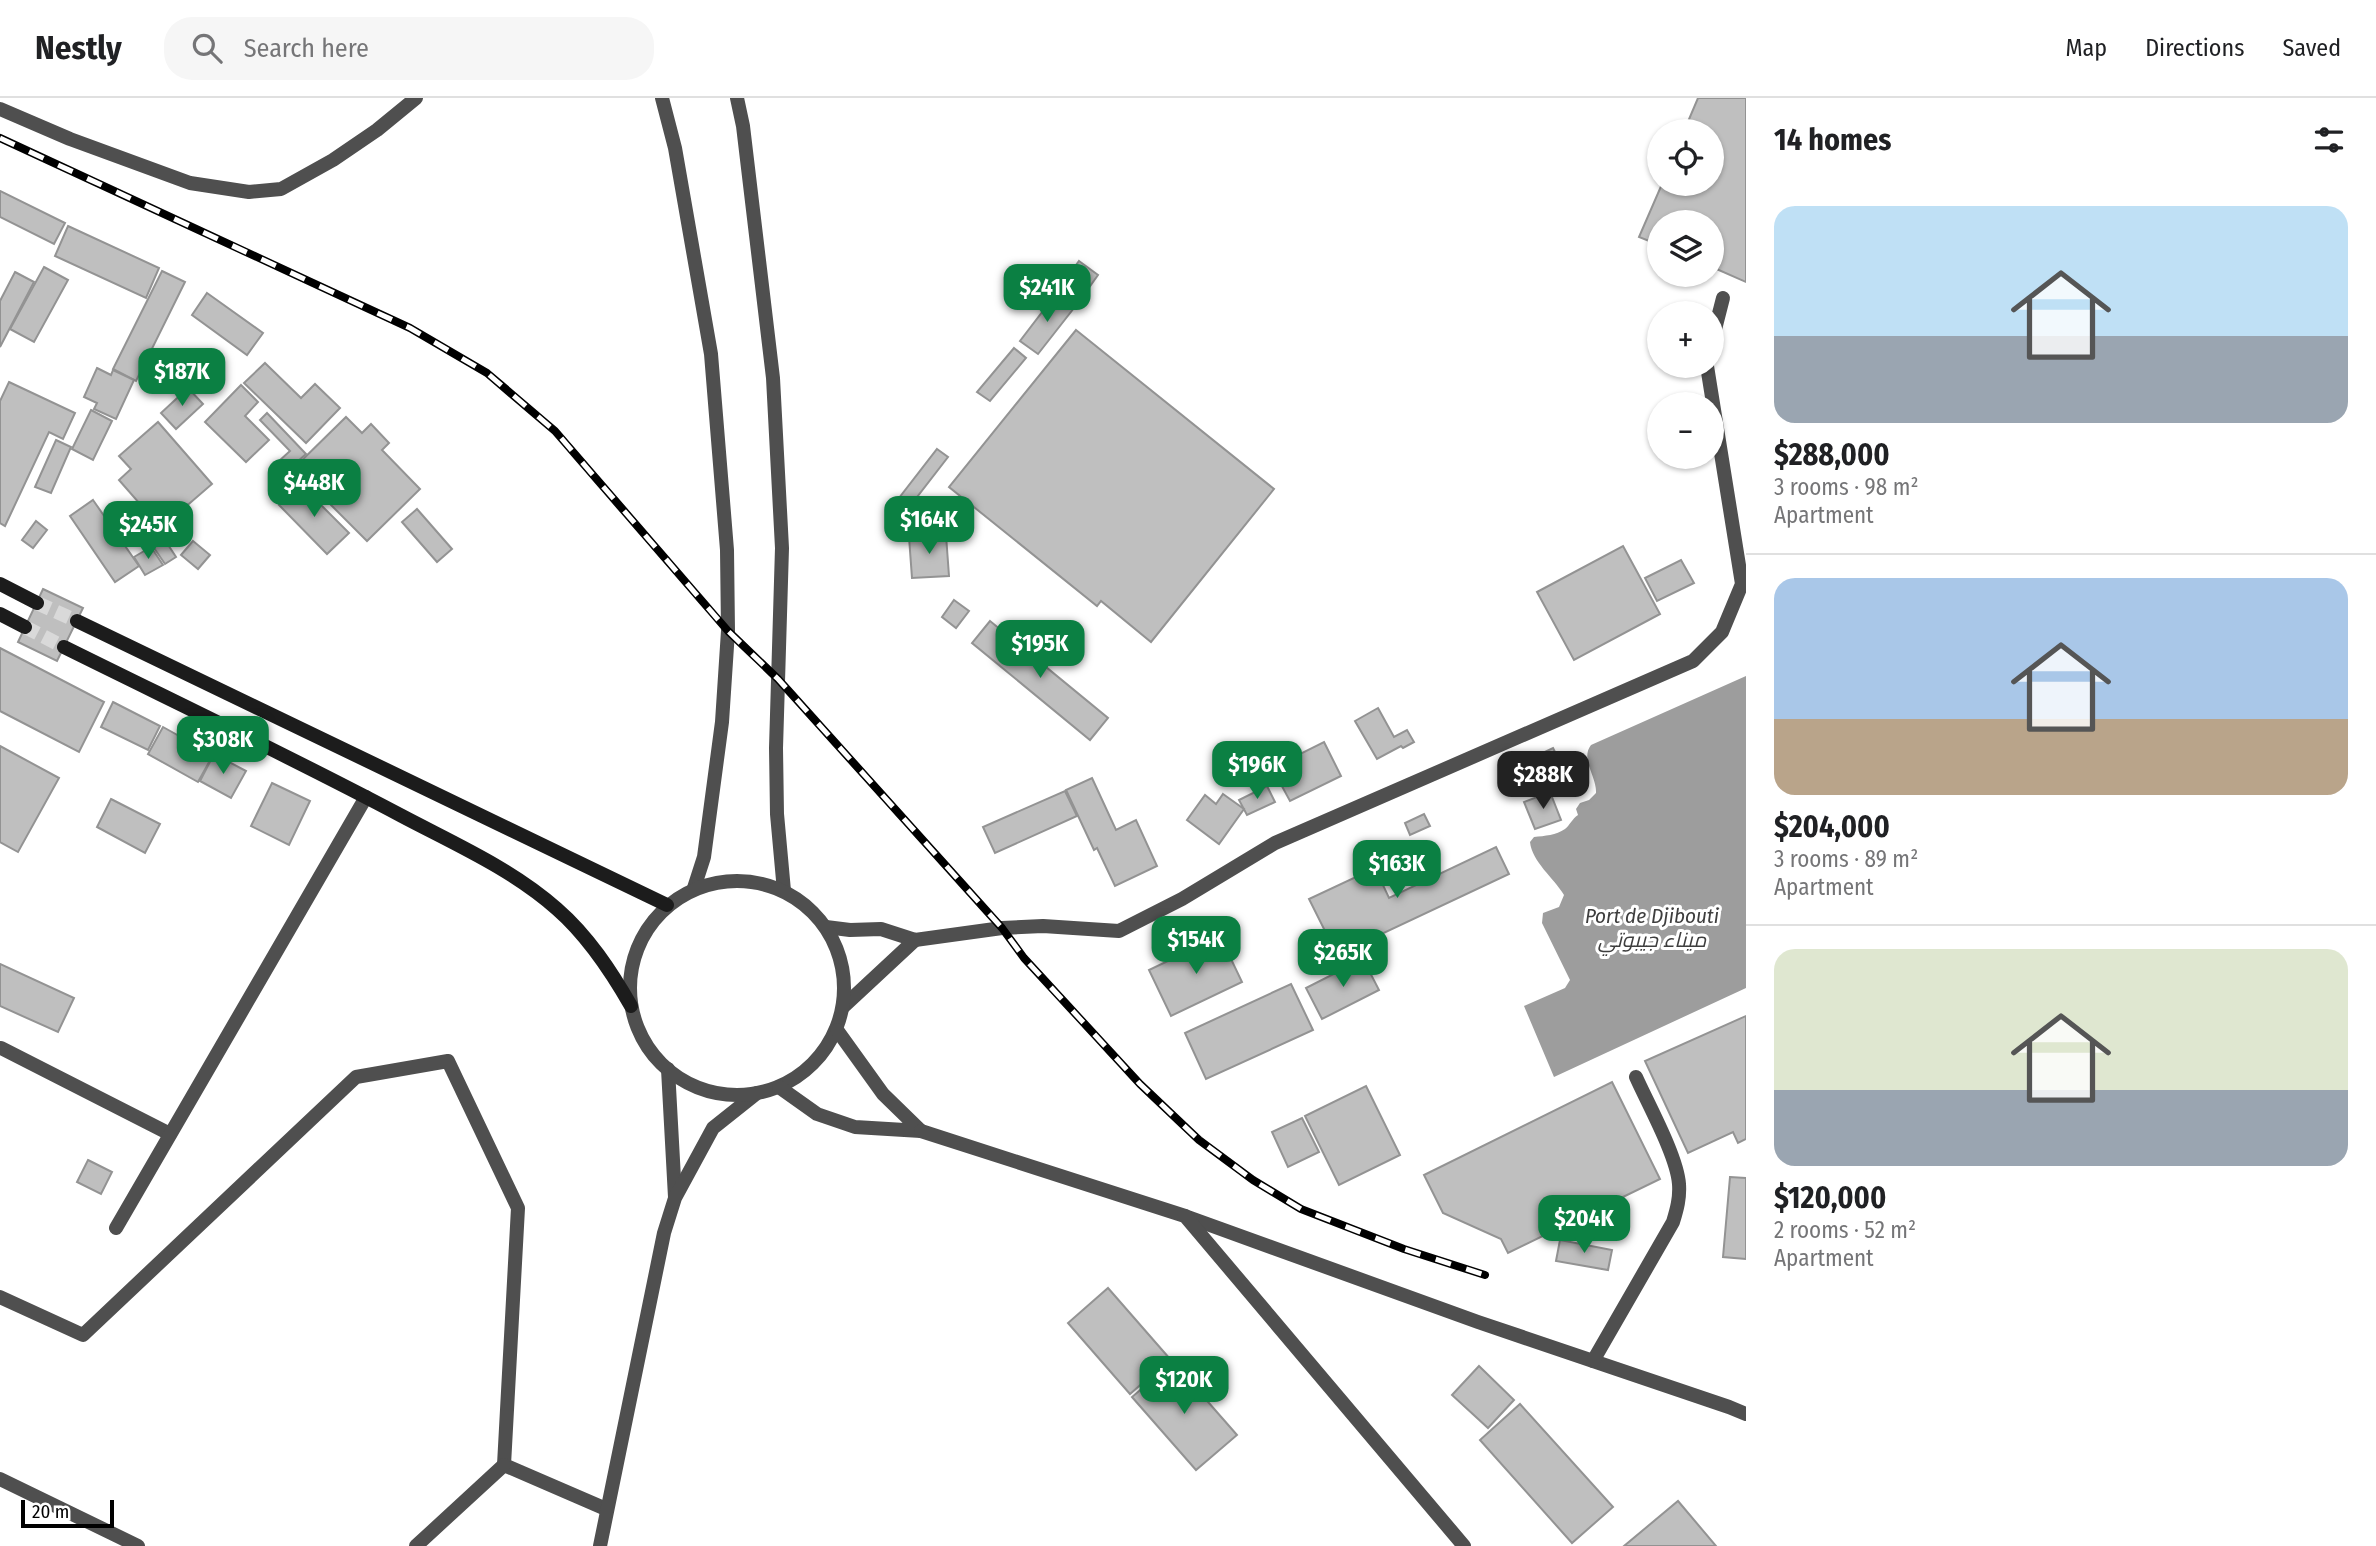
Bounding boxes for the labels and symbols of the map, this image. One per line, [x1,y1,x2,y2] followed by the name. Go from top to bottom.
[998,264,1096,324] pin: $241K
[133,348,231,408] pin: $187K
[265,460,363,519] pin: $448K
[880,496,978,556] pin: $164K
[99,502,197,561] pin: $245K
[991,620,1089,680] pin: $195K
[174,716,272,776] pin: $308K
[1208,742,1306,801] pin: $196K
[1494,752,1592,811] pin: $288K
[1348,840,1446,900] pin: $163K
[1585,903,1720,957] water label: Port de Djibouti ميناء جيبوتي
[1147,916,1245,976] pin: $154K
[1294,930,1392,989] pin: $265K
[1535,1196,1633,1255] pin: $204K
[1135,1356,1233,1416] pin: $120K
[21,1497,114,1529] scale bar

